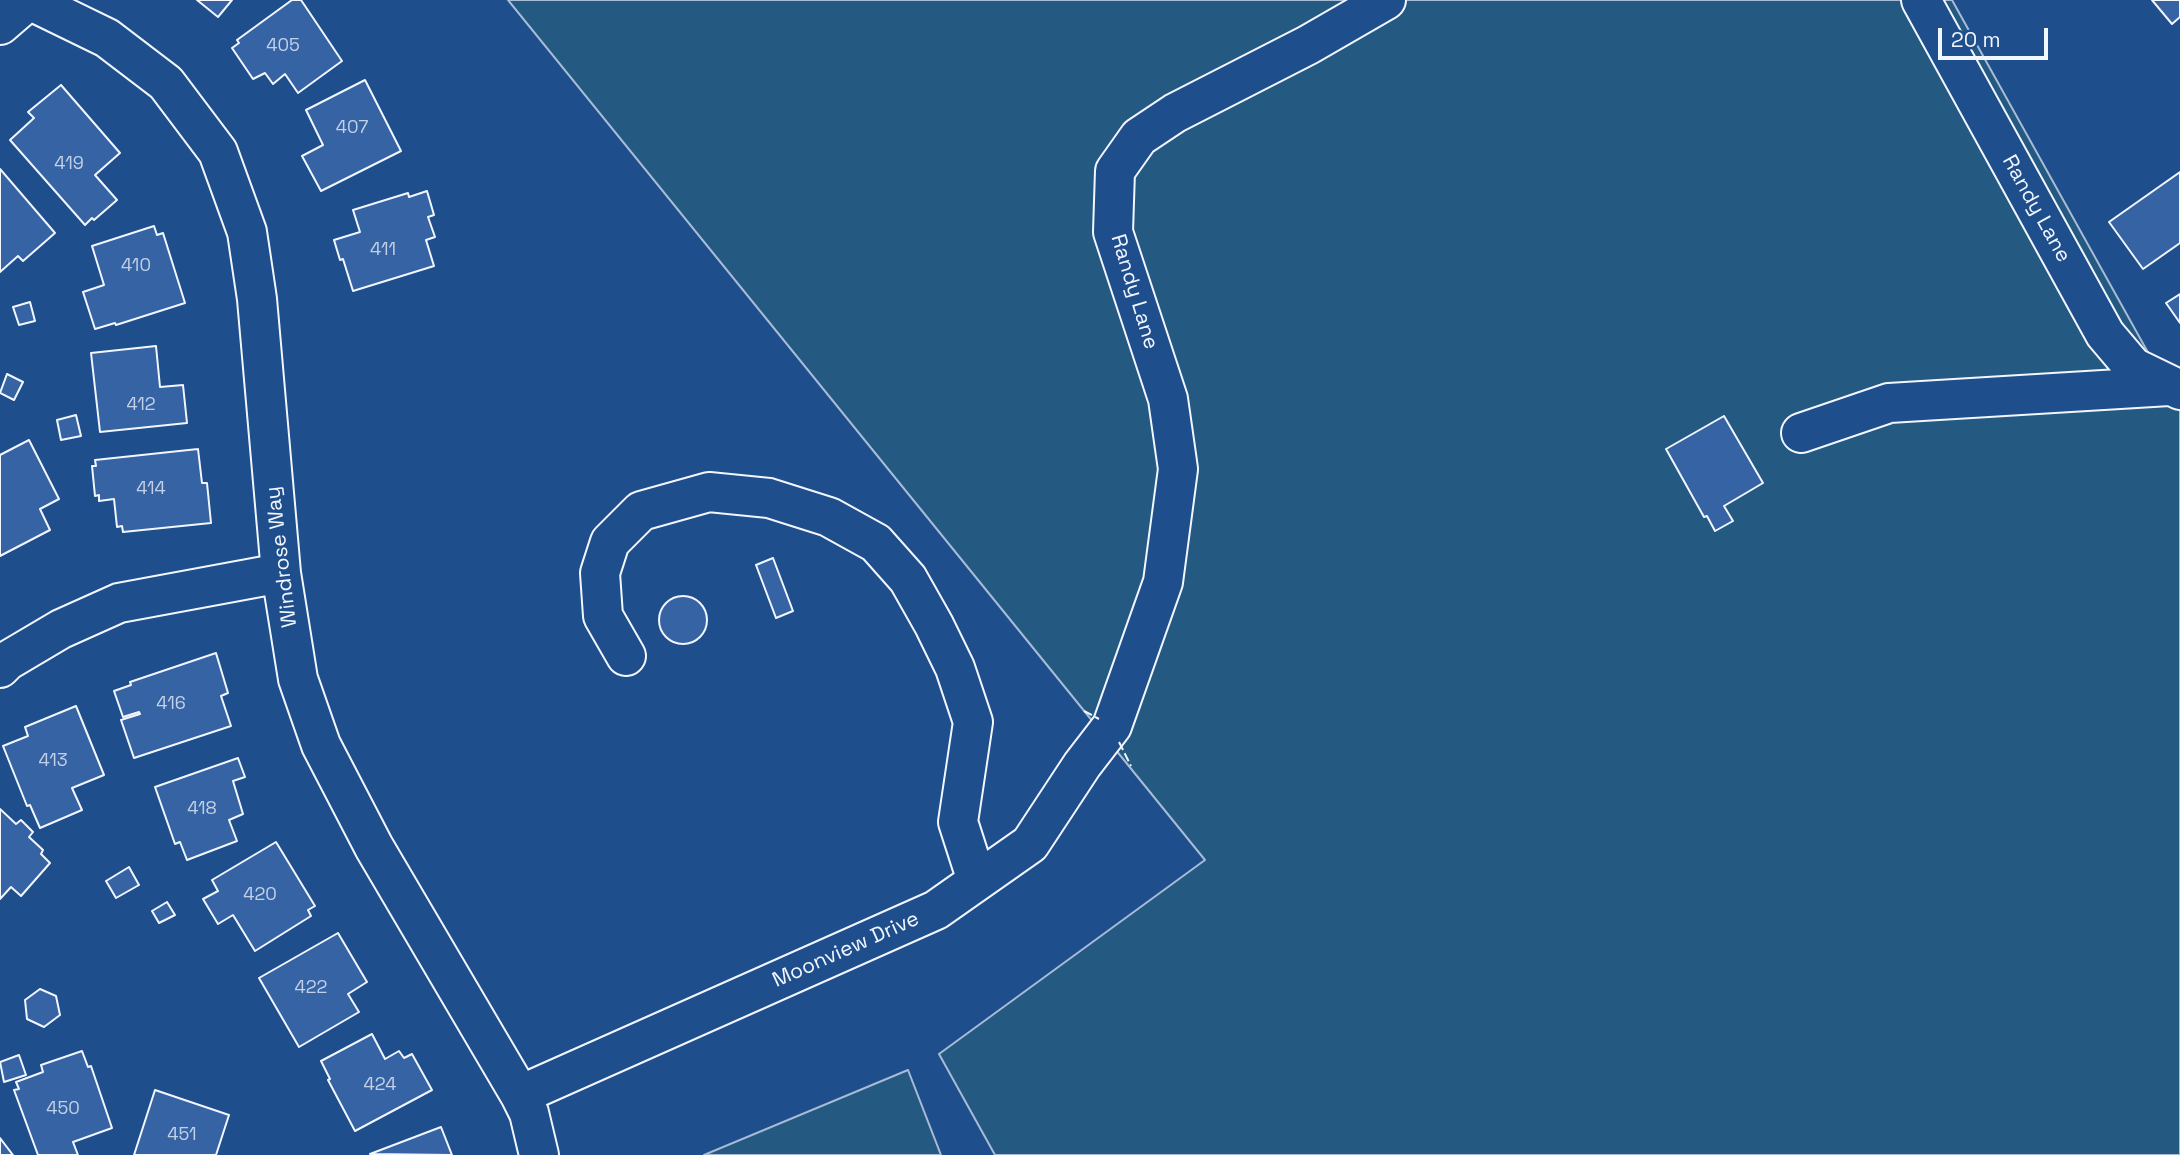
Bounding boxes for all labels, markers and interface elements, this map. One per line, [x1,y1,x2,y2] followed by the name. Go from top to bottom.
[1942,14,2052,58] scale bar
[1951,26,2001,53] text: 20 m
[266,35,300,57] house number: 405
[336,117,368,139] house number: 407
[1996,151,2076,267] street label: Randy Lane
[54,153,84,175] house number: 419
[1105,232,1163,352] street label: Randy Lane
[370,239,396,261] house number: 411
[121,255,151,277] house number: 410
[126,394,156,416] house number: 412
[136,478,166,500] house number: 414
[261,485,303,629] street label: Windrose Way
[156,693,186,715] house number: 416
[38,750,68,772] house number: 413
[187,798,217,820] house number: 418
[243,884,277,906] house number: 420
[769,906,923,994] street label: Moonview Drive
[295,977,327,999] house number: 422
[364,1074,396,1096] house number: 424
[46,1098,80,1120] house number: 450
[167,1124,197,1146] house number: 451

